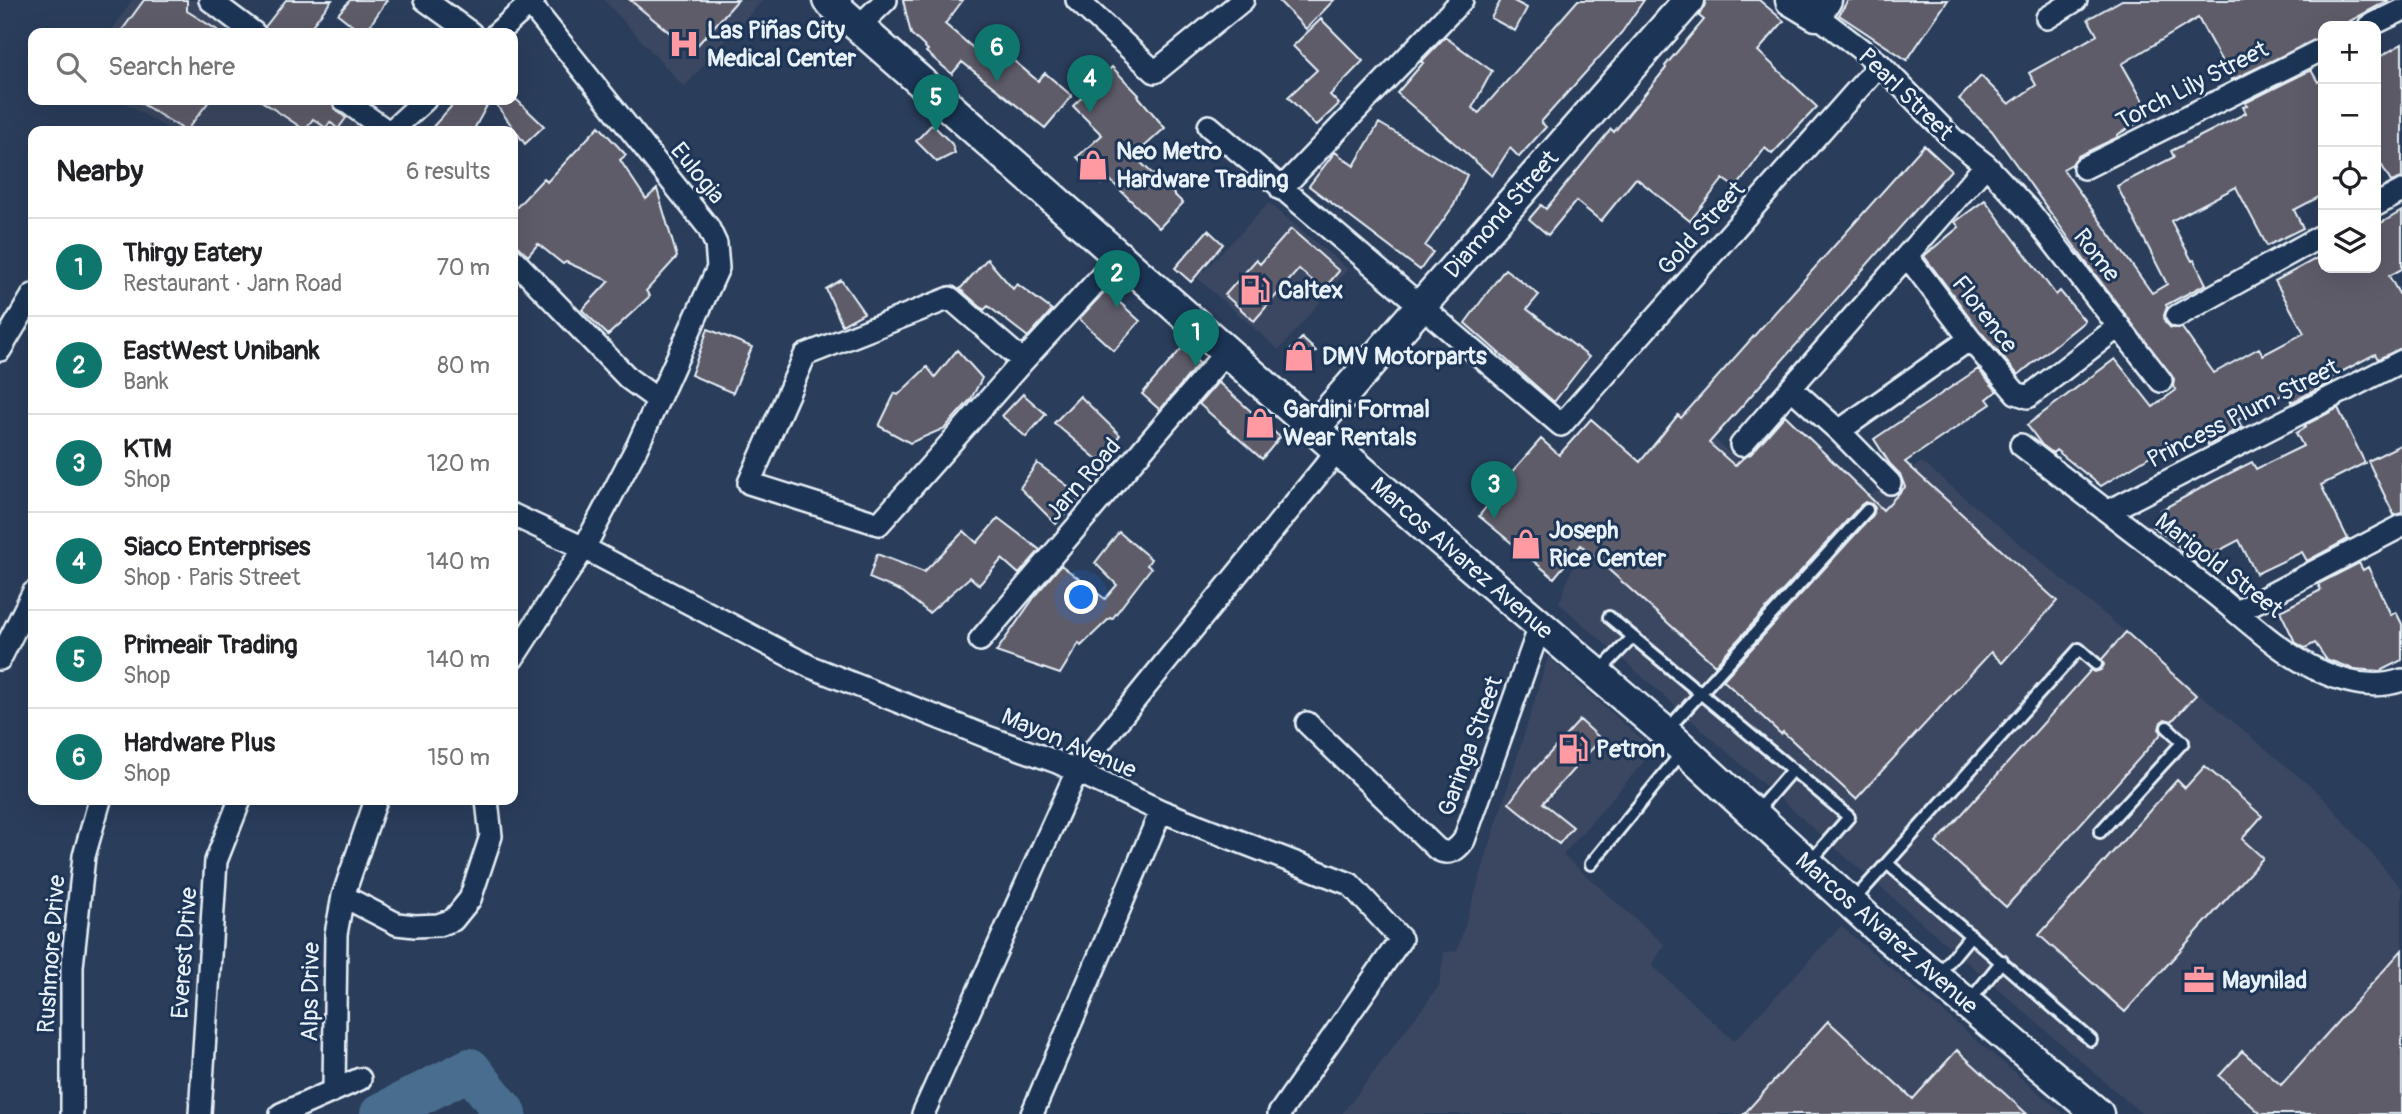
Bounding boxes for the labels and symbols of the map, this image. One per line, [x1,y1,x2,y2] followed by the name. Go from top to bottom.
[707,16,856,73] place label: Las Piñas City Medical Center
[974,24,1020,82] pin: 6
[667,27,701,61] hospital icon: Las Piñas City Medical Center
[2112,35,2273,136] street label: Torch Lily Street
[1852,42,1959,147] street label: Pearl Street
[1067,55,1113,113] pin: 4
[913,74,959,132] pin: 5
[664,137,731,210] street label: Eulogia
[1116,137,1288,194] place label: Neo Metro Hardware Trading
[1438,144,1565,284] street label: Diamond Street
[1076,148,1110,182] shop icon: Neo Metro Hardware Trading
[1652,175,1751,281] street label: Gold Street
[2067,223,2126,288] street label: Rome
[1094,250,1140,308] pin: 2
[1945,270,2024,359] street label: Florence
[1238,273,1272,307] fuel station icon: Caltex
[1278,276,1343,305] place label: Caltex
[1173,309,1219,367] pin: 1
[1282,339,1316,373] shop icon: DMV Motorparts
[1322,342,1487,371] place label: DMV Motorparts
[2142,352,2344,474] street label: Princess Plum Street
[1283,395,1430,452] place label: Gardini Formal Wear Rentals
[1243,406,1277,440] shop icon: Gardini Formal Wear Rentals
[1040,432,1127,526] street label: Jarn Road
[1471,461,1517,519] pin: 3
[1364,471,1559,646] street label: Marcos Alvarez Avenue
[2149,507,2289,624] street label: Marigold Street
[1549,516,1666,573] place label: Joseph Rice Center
[1509,527,1543,561] shop icon: Joseph Rice Center
[1064,580,1098,614] your location
[1432,672,1509,820] street label: Garinga Street
[997,702,1141,785] street label: Mayon Avenue
[1556,732,1590,766] fuel station icon: Petron
[1596,735,1665,764] place label: Petron
[1789,846,1984,1021] street label: Marcos Alvarez Avenue
[32,874,72,1034] street label: Rushmore Drive
[165,886,204,1020] street label: Everest Drive
[295,942,326,1042] street label: Alps Drive
[2182,963,2216,997] office icon: Maynilad
[2222,966,2307,995] place label: Maynilad

